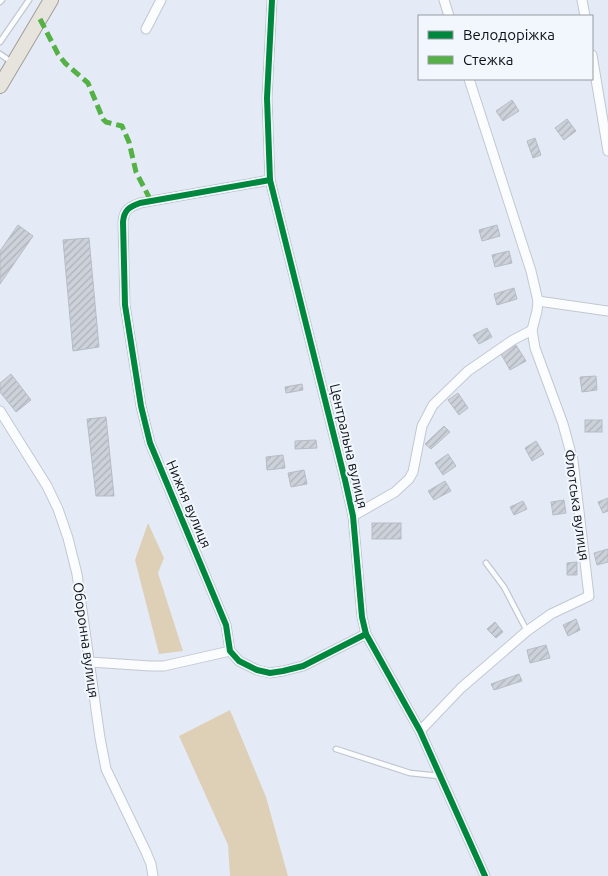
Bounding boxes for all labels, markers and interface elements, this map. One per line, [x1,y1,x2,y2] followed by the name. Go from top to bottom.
[418,15,593,80] legend
[463,26,555,43] text: Велодоріжка
[463,51,513,68] text: Стежка
[327,382,371,510] street label: Центральна вулиця
[561,448,593,562] street label: Флотська вулиця
[163,458,215,550] street label: Нижня вулиця
[70,581,102,699] street label: Оборонна вулиця

